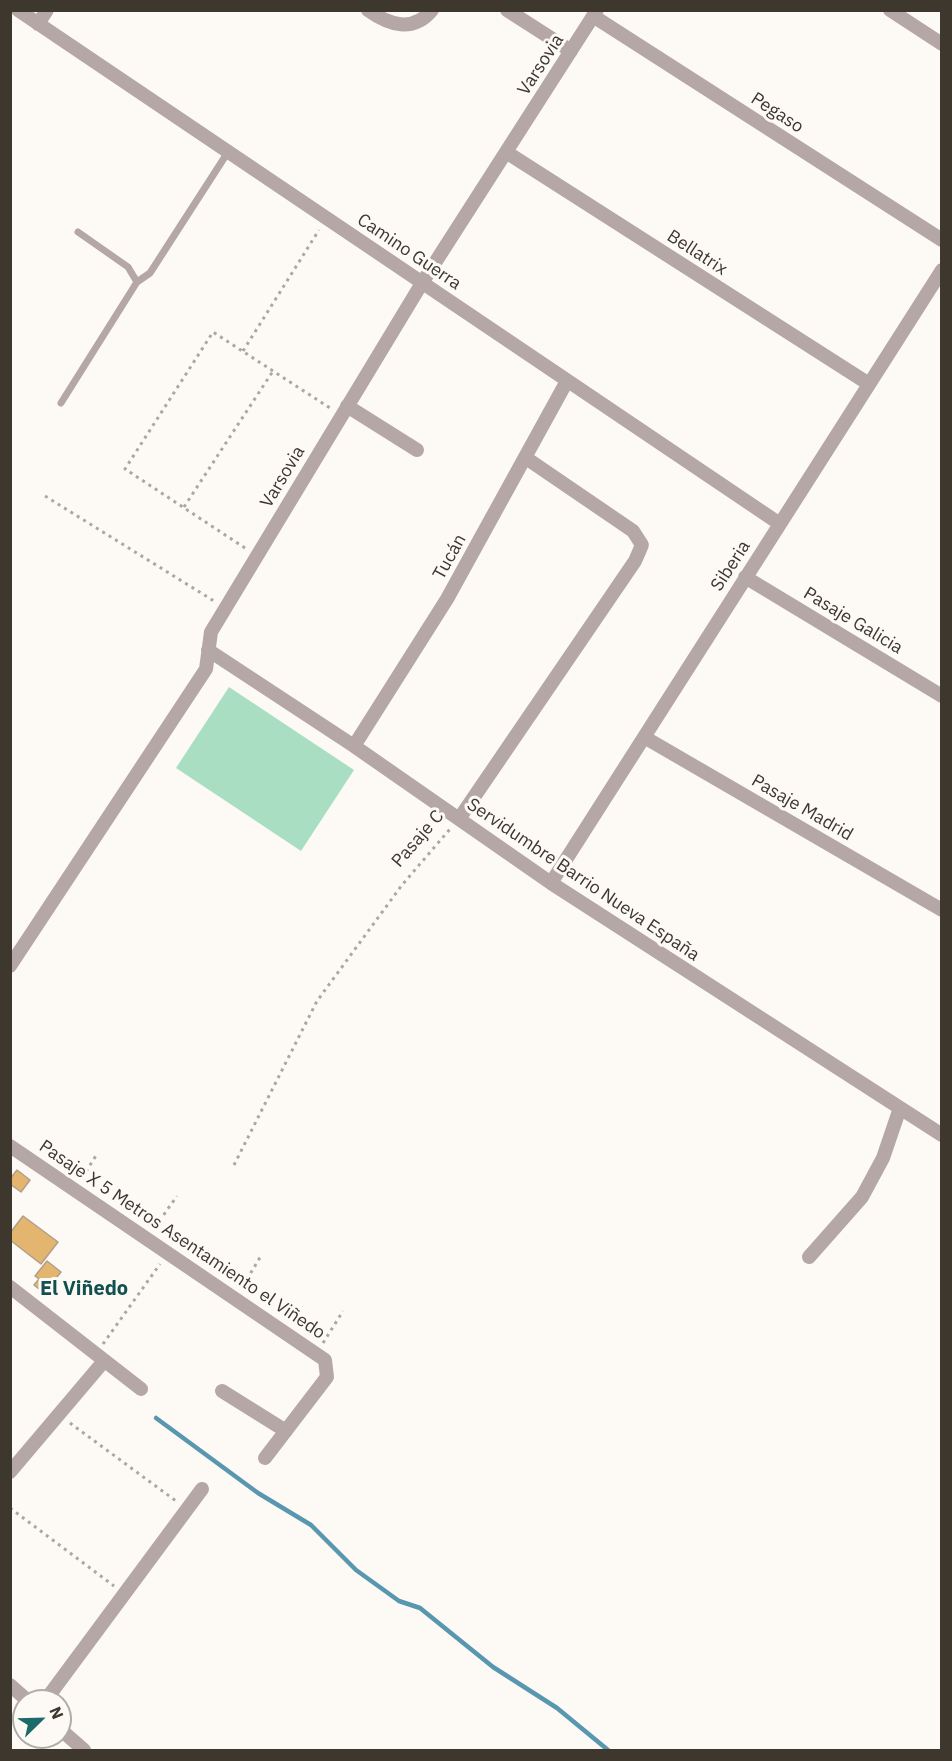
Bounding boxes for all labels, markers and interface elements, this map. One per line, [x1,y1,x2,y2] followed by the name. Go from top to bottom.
[513,30,569,100] street label: Varsovia
[747,88,807,138] street label: Pegaso
[353,209,465,295] street label: Camino Guerra
[663,226,731,280] street label: Bellatrix
[256,442,310,512] street label: Varsovia
[429,531,471,583] street label: Tucán
[707,537,755,595] street label: Siberia
[799,583,907,659] street label: Pasaje Galicia
[747,770,857,846] street label: Pasaje Madrid
[463,794,703,966] street label: Servidumbre Barrio Nueva España
[387,806,449,872] street label: Pasaje C
[35,1136,329,1344] street label: Pasaje X 5 Metros Asentamiento el Viñedo
[40,1277,128,1301] district label: El Viñedo
[12,1689,72,1749] north arrow
[45,1704,68,1722] text: N

